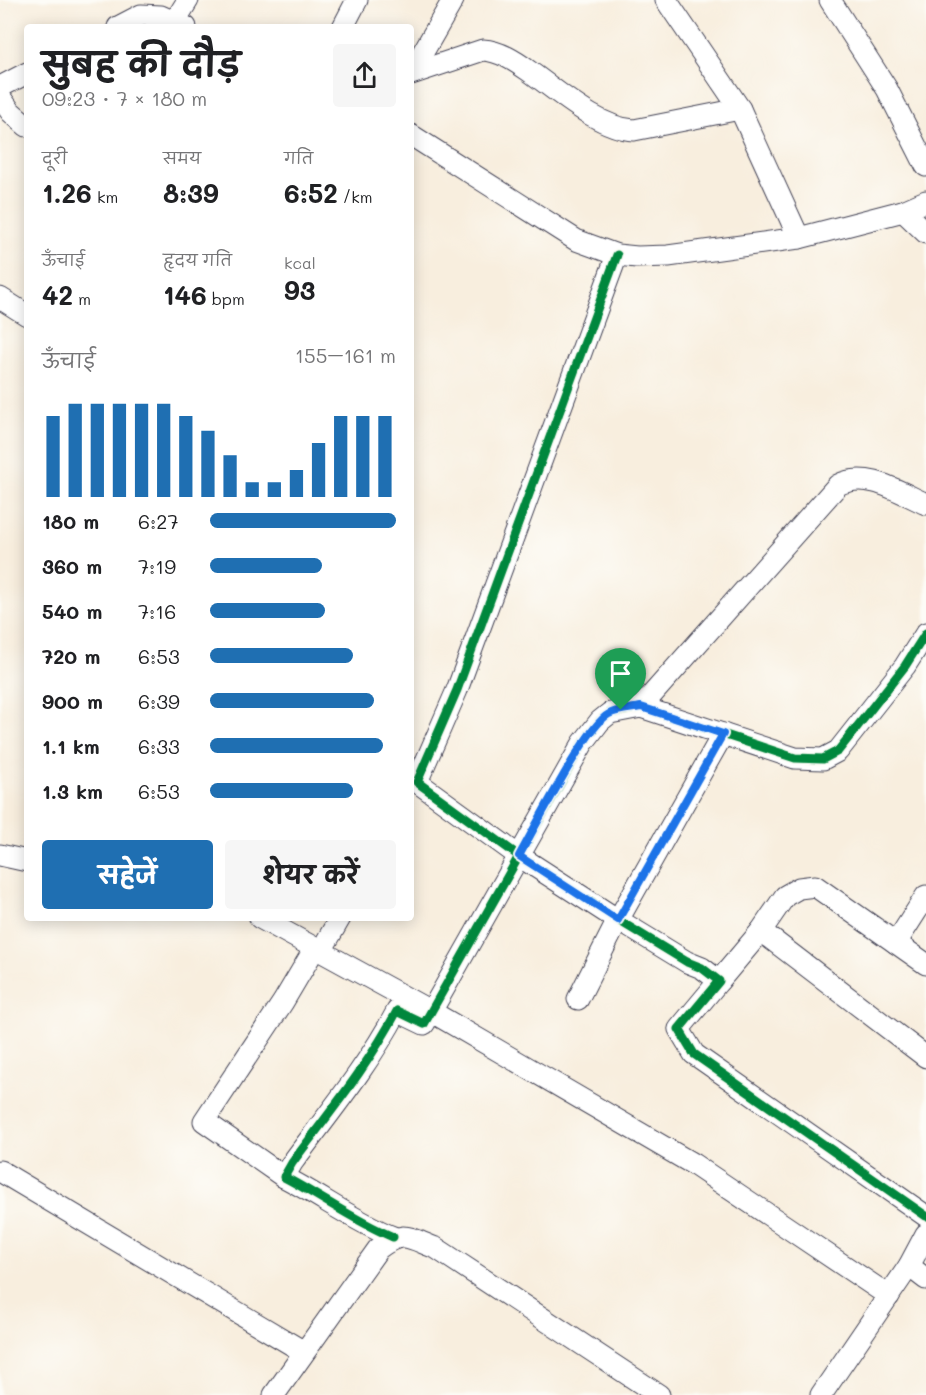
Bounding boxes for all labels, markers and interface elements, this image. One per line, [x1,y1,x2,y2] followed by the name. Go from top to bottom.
[42,41,240,84] text: सुबह की दौड़
[333,44,396,107] button: share
[42,85,207,111] text: 09:23 · 7 × 180 m
[42,147,67,168] text: दूरी
[163,147,201,168] text: समय
[284,147,313,168] text: गति
[42,176,92,210] text: 1.26
[163,176,219,210] text: 8:39
[284,176,338,210] text: 6:52
[92,186,118,207] text: km
[338,186,372,207] text: /km
[42,249,85,270] text: ऊँचाई
[163,249,232,270] text: हृदय गति
[284,252,316,273] text: kcal
[284,273,315,307] text: 93
[42,278,73,312] text: 42
[163,278,207,312] text: 146
[73,288,91,309] text: m
[207,288,245,309] text: bpm
[295,342,396,368] text: 155–161 m
[42,347,96,373] text: ऊँचाई
[42,508,99,534] text: 180 m
[138,508,179,534] text: 6:27
[42,553,102,579] text: 360 m
[138,553,176,579] text: 7:19
[42,598,102,624] text: 540 m
[138,598,176,624] text: 7:16
[42,643,100,669] text: 720 m
[138,643,180,669] text: 6:53
[595,648,646,710] pin
[604,657,637,690] icon: arrive
[42,688,103,714] text: 900 m
[138,688,180,714] text: 6:39
[42,733,100,759] text: 1.1 km
[138,733,180,759] text: 6:33
[42,778,103,804] text: 1.3 km
[138,778,180,804] text: 6:53
[42,840,213,909] button: सहेजें
[225,840,396,909] button: शेयर करें

